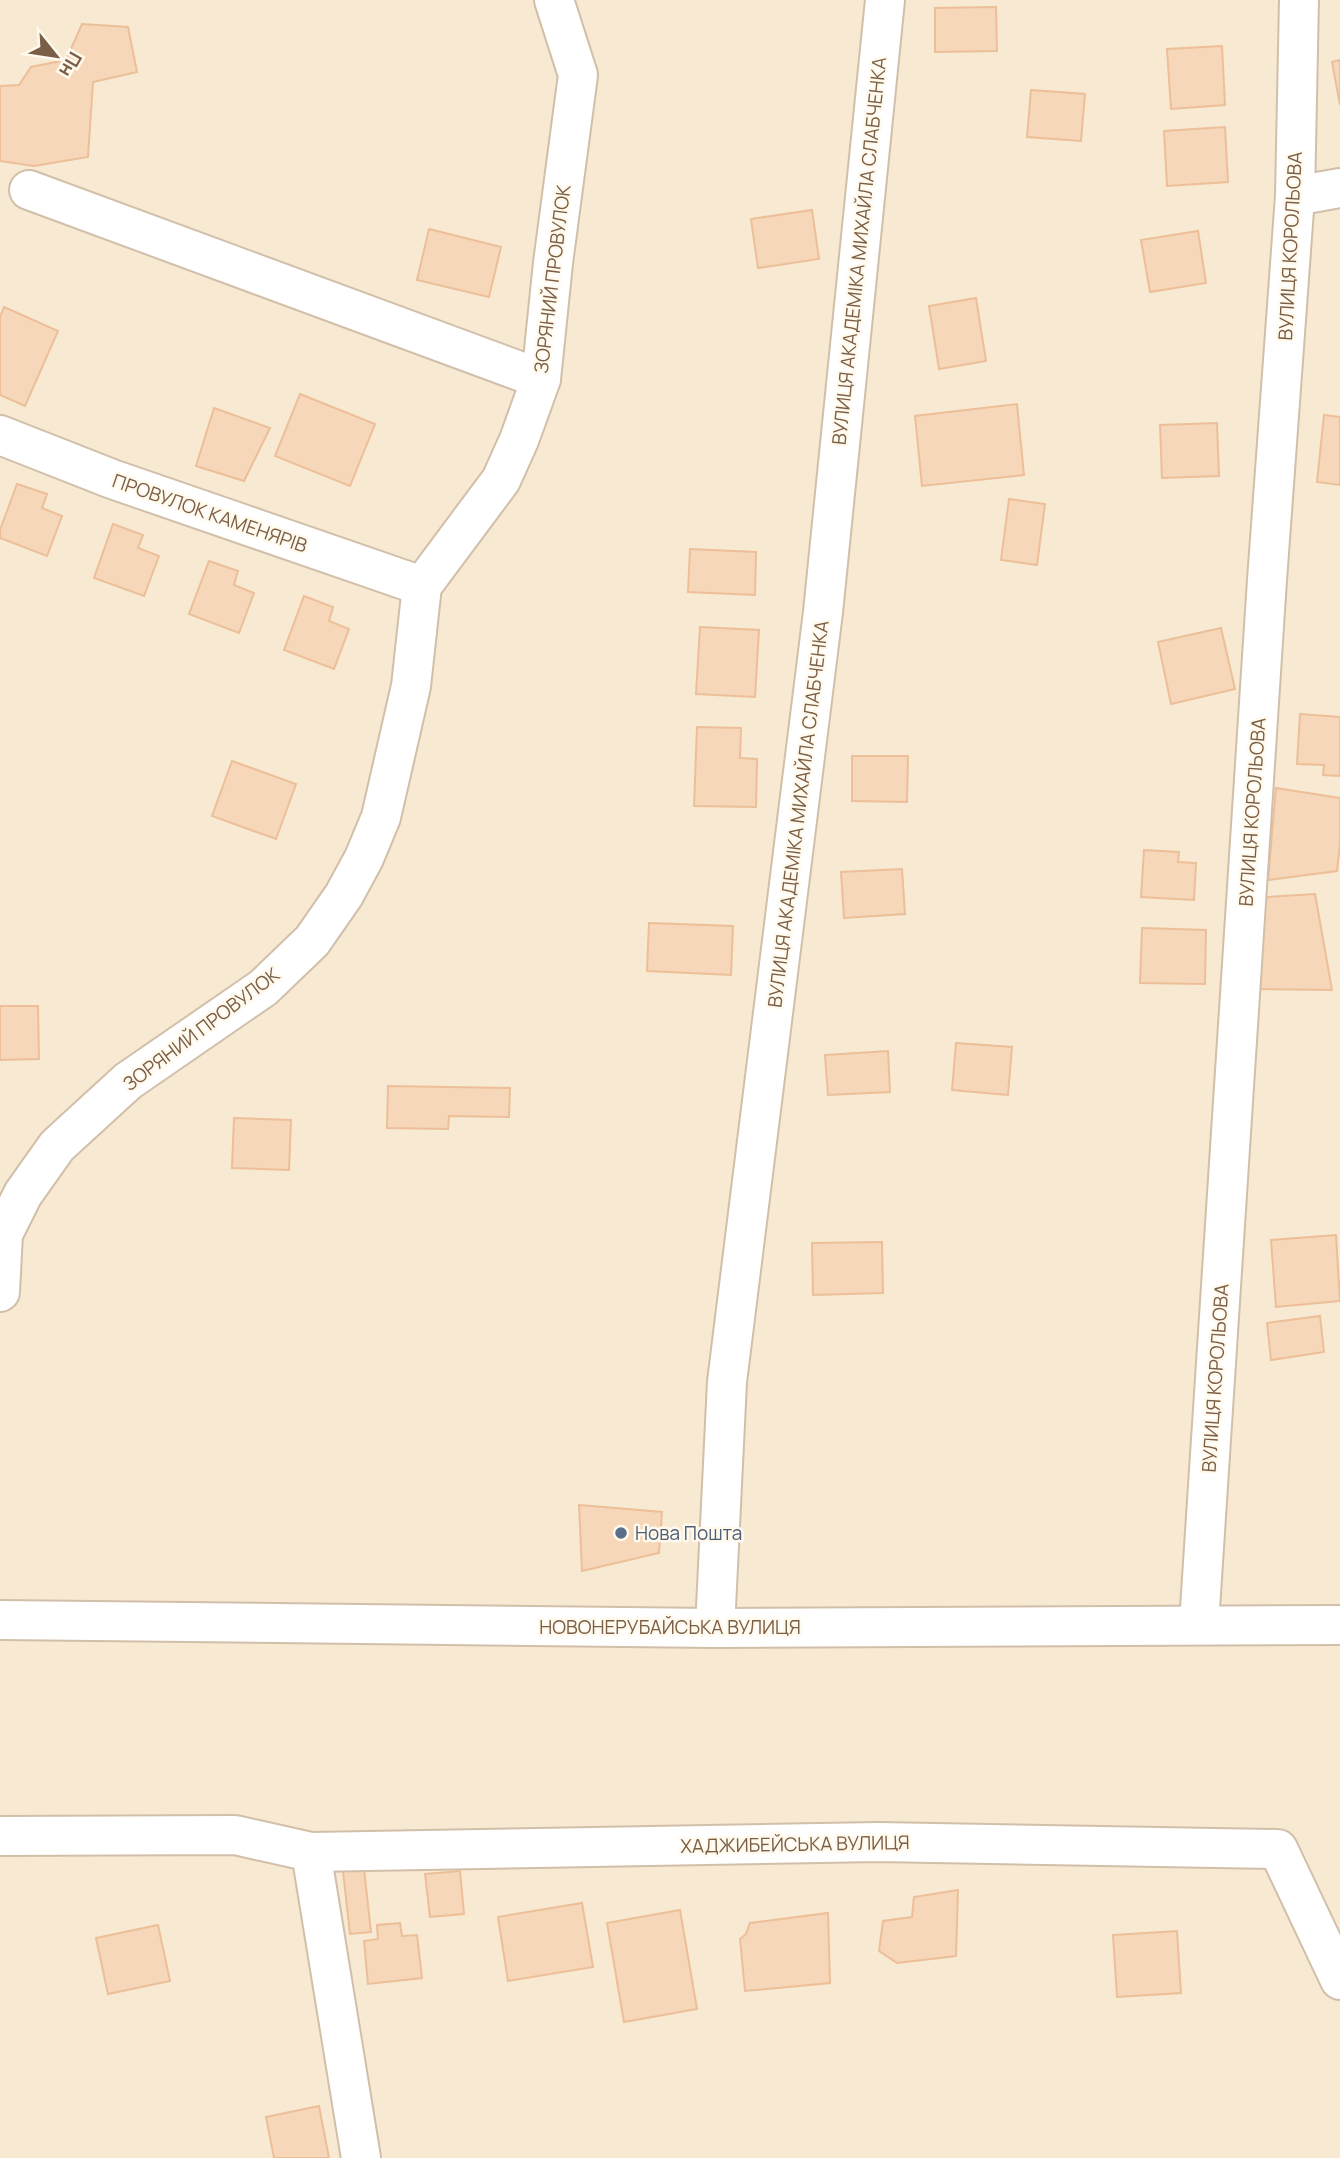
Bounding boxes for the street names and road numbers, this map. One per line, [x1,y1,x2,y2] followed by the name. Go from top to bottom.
[826,56,892,446] street label: ВУЛИЦЯ АКАДЕМІКА МИХАЙЛА СЛАБЧЕНКА
[1272,151,1308,341] street label: ВУЛИЦЯ КОРОЛЬОВА
[528,183,577,375] street label: ЗОРЯНИЙ ПРОВУЛОК
[109,467,311,559] street label: ПРОВУЛОК КАМЕНЯРІВ
[761,619,835,1009] street label: ВУЛИЦЯ АКАДЕМІКА МИХАЙЛА СЛАБЧЕНКА
[1232,717,1272,907] street label: ВУЛИЦЯ КОРОЛЬОВА
[117,961,285,1096] street label: ЗОРЯНИЙ ПРОВУЛОК
[1195,1283,1235,1473] street label: ВУЛИЦЯ КОРОЛЬОВА
[539,1614,801,1640] street label: НОВОНЕРУБАЙСЬКА ВУЛИЦЯ
[680,1829,910,1859] street label: ХАДЖИБЕЙСЬКА ВУЛИЦЯ

